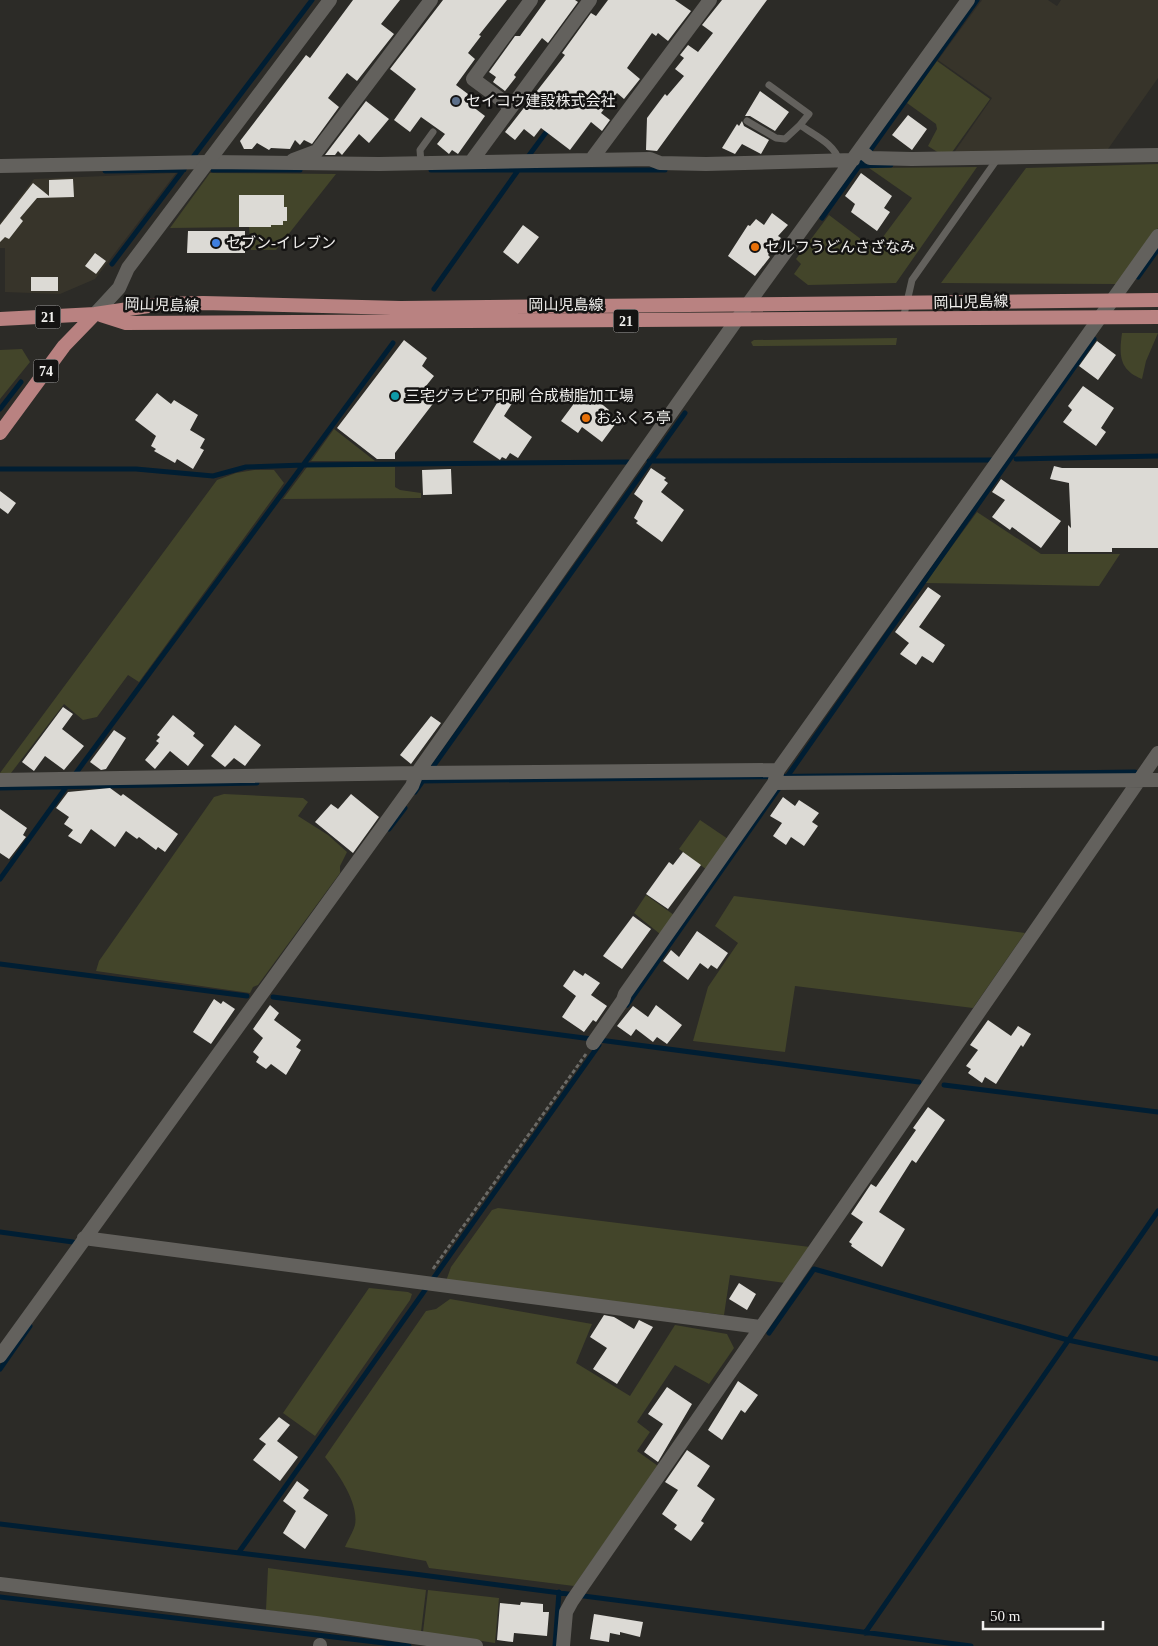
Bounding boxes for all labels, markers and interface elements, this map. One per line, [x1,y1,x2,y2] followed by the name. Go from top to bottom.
[466,93,615,109] place label: セイコウ建設株式会社
[450,95,462,107] marker: セイコウ建設株式会社
[226,235,336,251] place label: セブン-イレブン
[210,237,222,249] marker: セブン-イレブン
[765,239,915,255] place label: セルフうどんさざなみ
[749,241,761,253] marker: セルフうどんさざなみ
[933,293,1009,311] street label: 岡山児島線
[124,296,200,314] street label: 岡山児島線
[528,297,604,313] street label: 岡山児島線
[36,306,60,328] road number: 21
[614,310,638,332] road number: 21
[34,360,58,382] road number: 74
[405,387,634,404] place label: 三宅グラビア印刷 合成樹脂加工場
[389,390,401,402] marker: 三宅グラビア印刷 合成樹脂加工場
[596,410,671,426] place label: おふくろ亭
[580,412,592,424] marker: おふくろ亭
[983,1598,1103,1630] scale bar
[990,1608,1021,1624] text: 50 m

